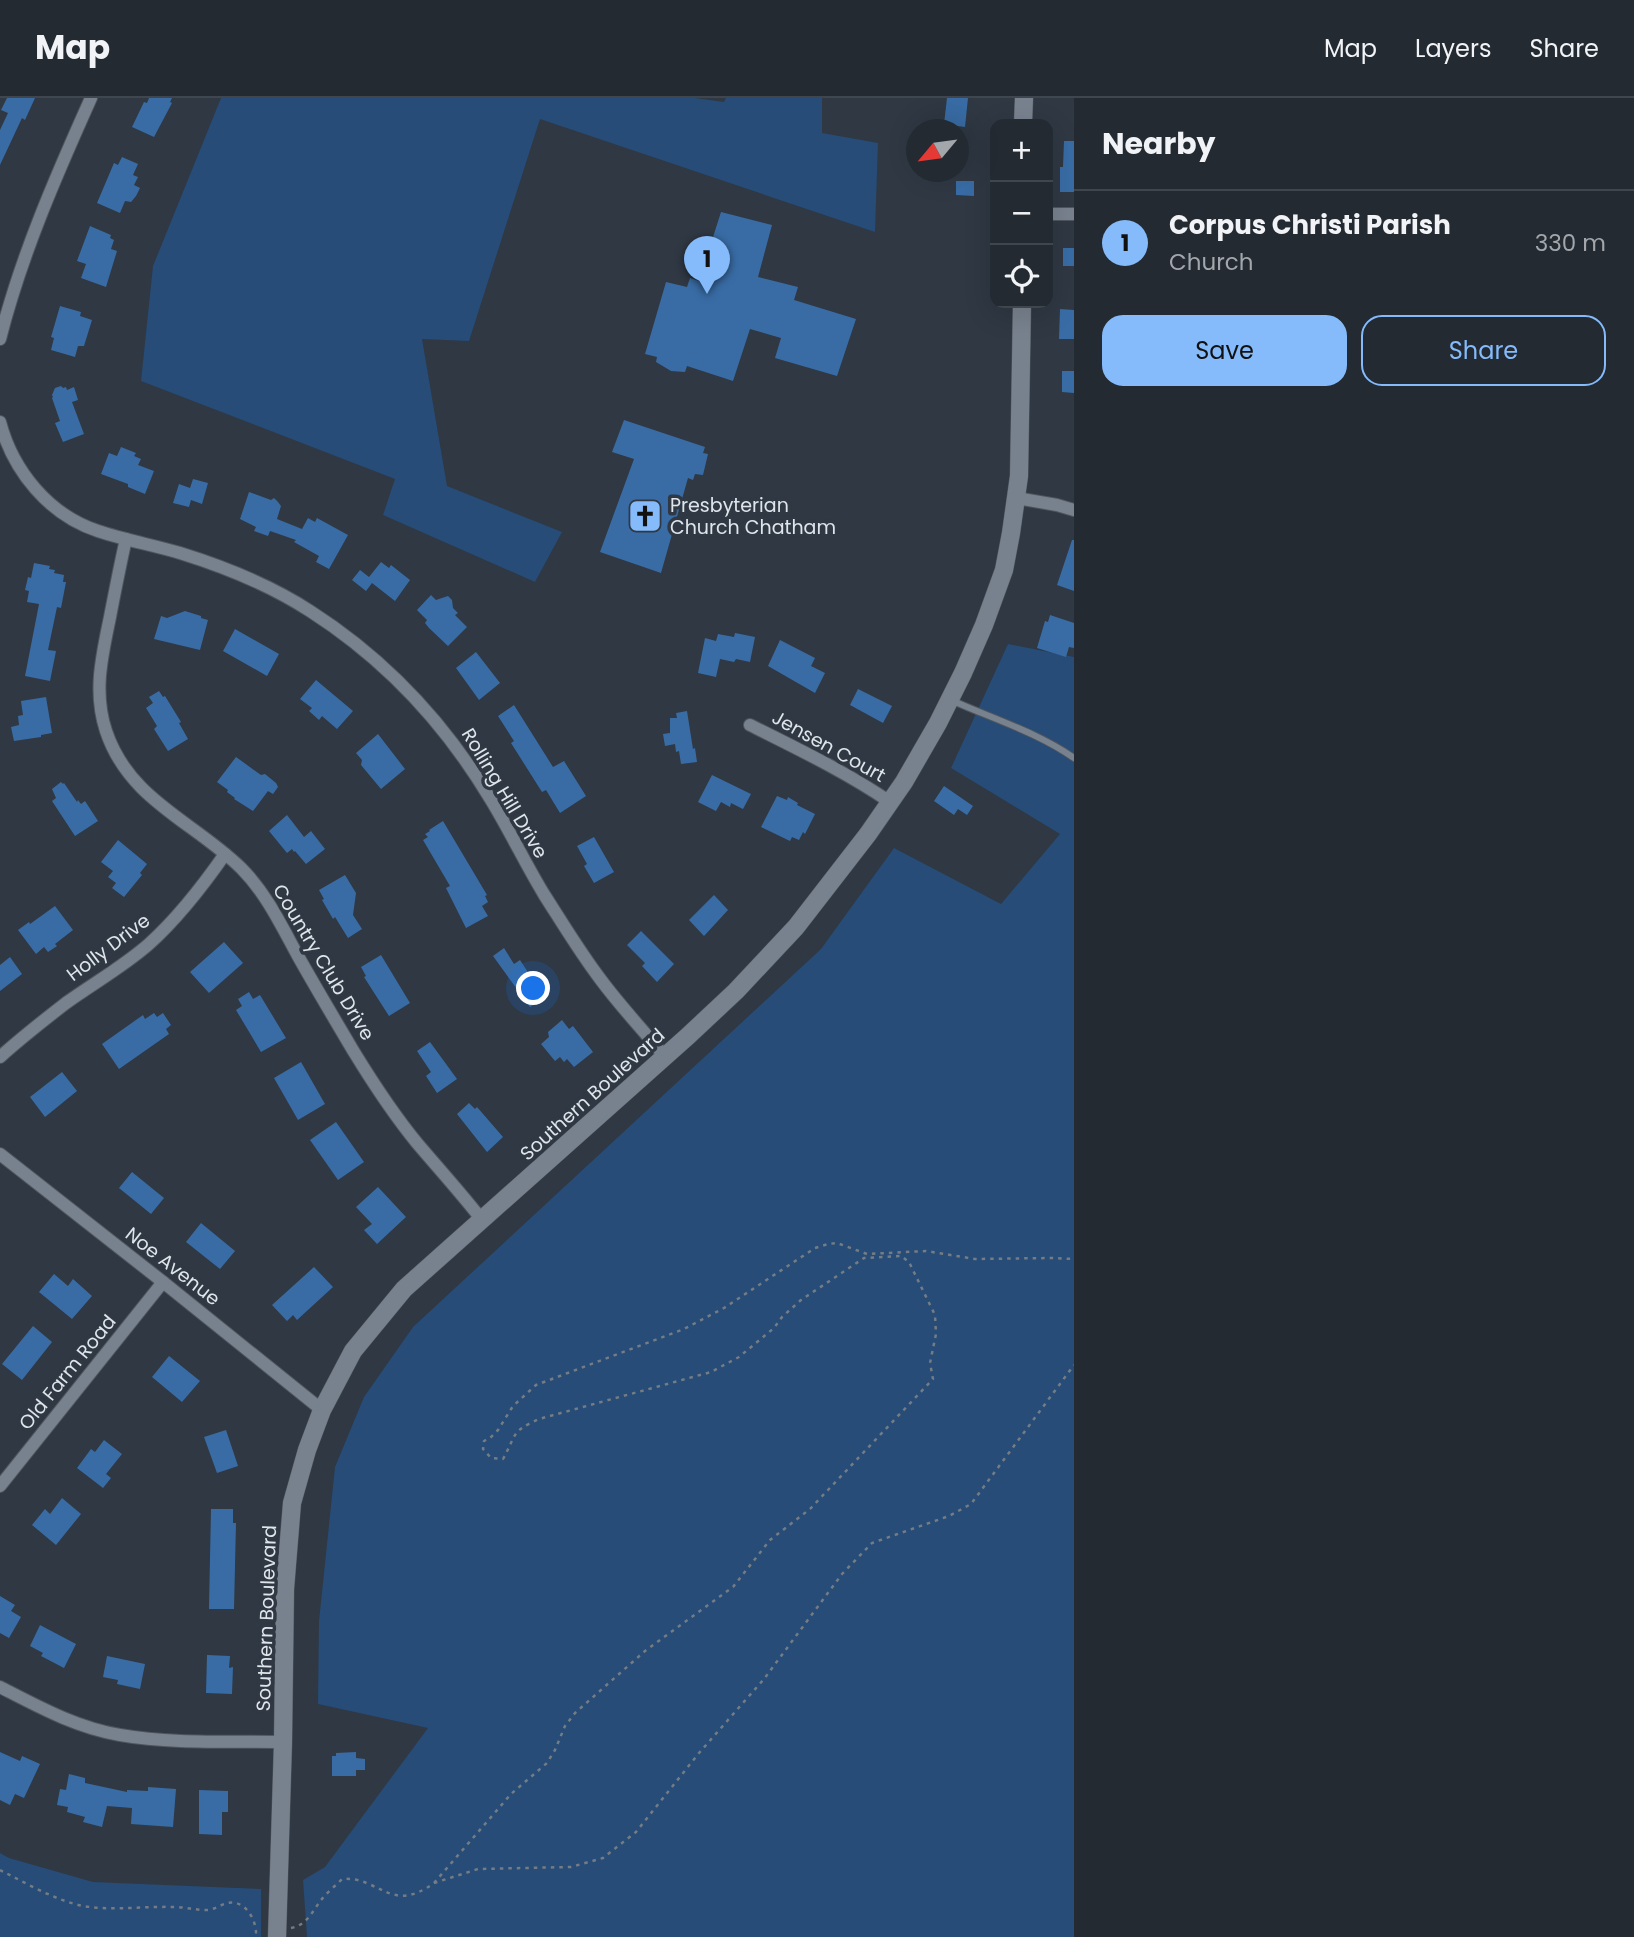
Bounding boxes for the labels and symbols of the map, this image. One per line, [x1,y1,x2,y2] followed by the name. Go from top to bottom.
[906,119,969,182] north arrow
[684,236,730,294] pin: 1
[670,492,836,541] place label: Presbyterian Church Chatham
[626,497,664,535] church icon: Presbyterian Church Chatham
[767,704,890,789] street label: Jensen Court
[455,723,554,864] street label: Rolling Hill Drive
[266,879,381,1045] street label: Country Club Drive
[61,907,156,988] street label: Holly Drive
[516,971,550,1005] your location
[514,1022,671,1167] street label: Southern Boulevard
[120,1221,226,1312] street label: Noe Avenue
[13,1309,122,1436] street label: Old Farm Road
[250,1524,283,1712] street label: Southern Boulevard

